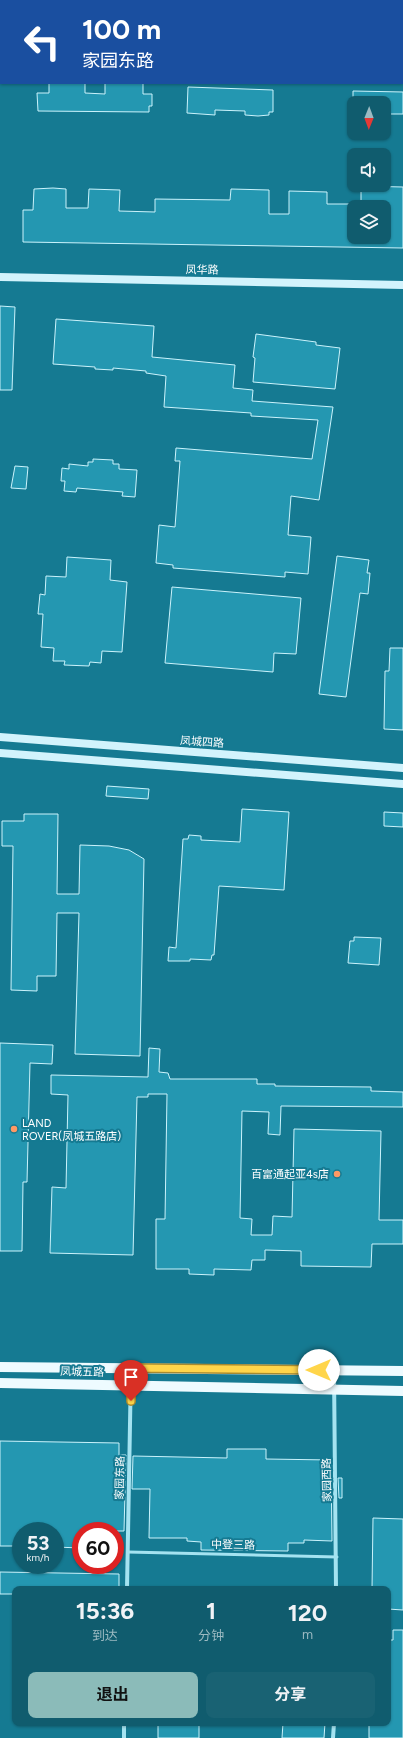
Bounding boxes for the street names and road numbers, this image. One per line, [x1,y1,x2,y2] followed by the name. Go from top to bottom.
[185,263,219,277] street label: 凤华路
[180,734,224,750] street label: 凤城四路
[60,1365,104,1379] street label: 凤城五路
[113,1456,127,1500] street label: 家园东路
[320,1458,334,1502] street label: 家园西路
[211,1538,255,1552] street label: 中登三路

